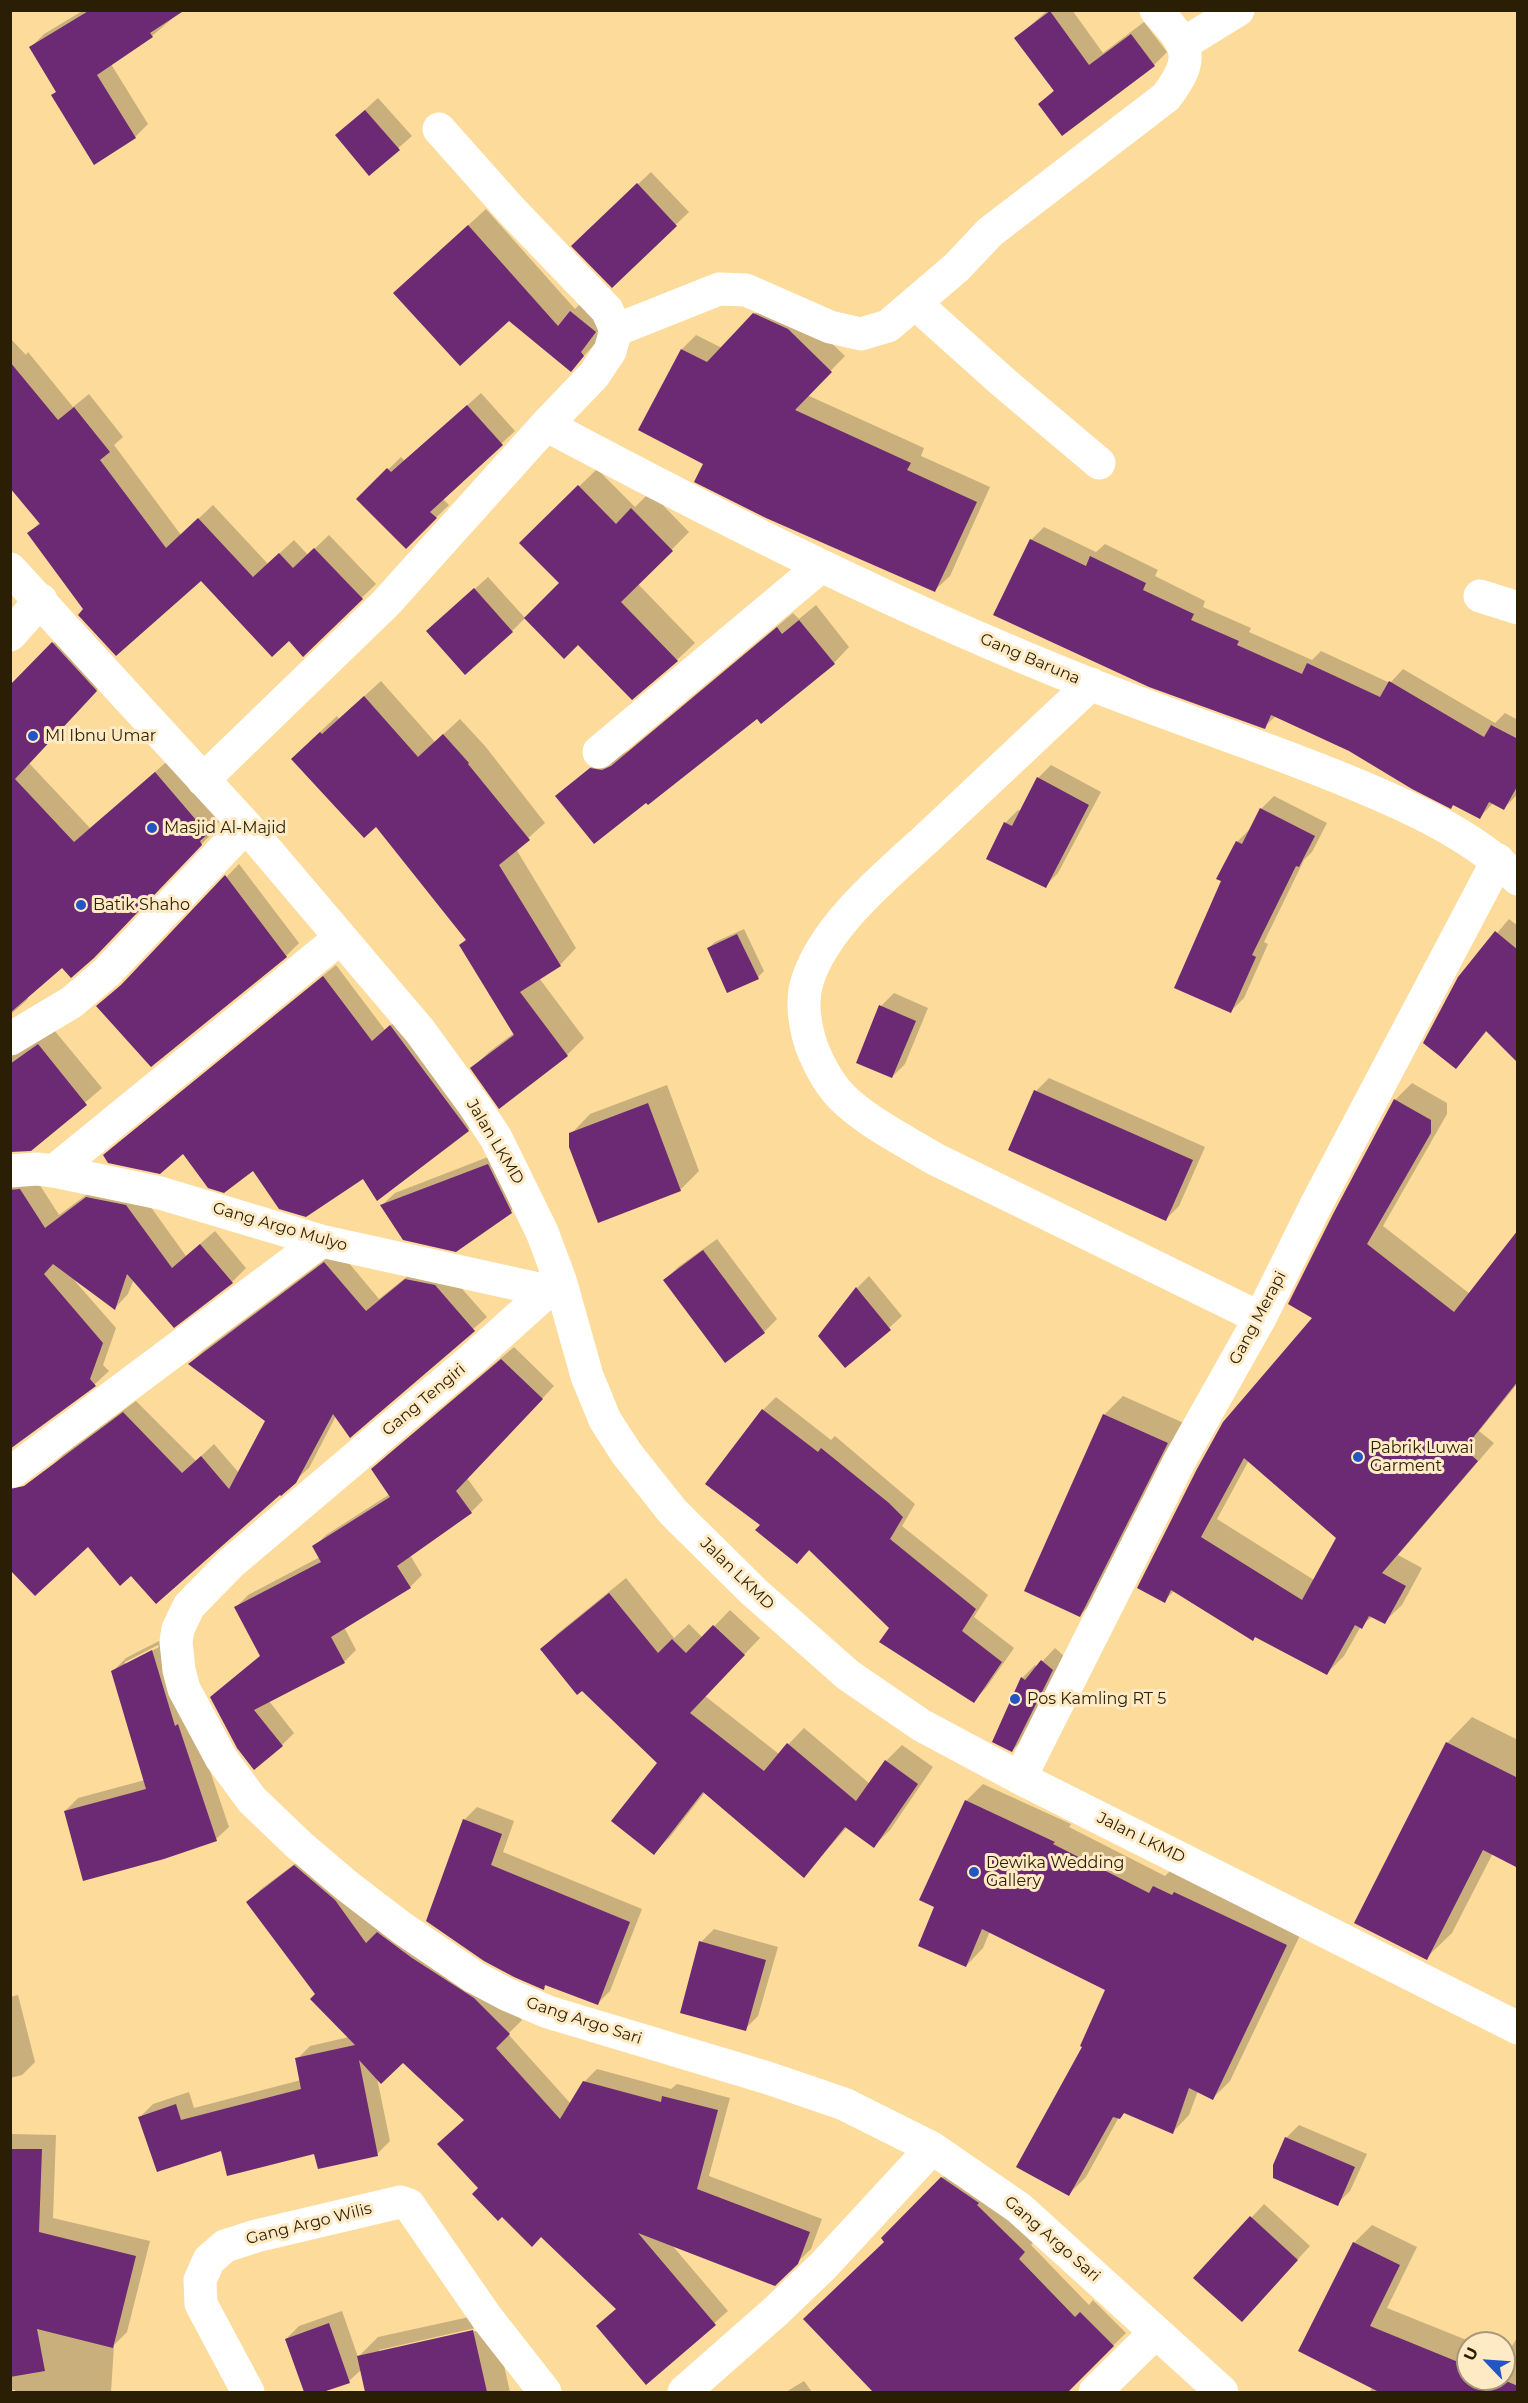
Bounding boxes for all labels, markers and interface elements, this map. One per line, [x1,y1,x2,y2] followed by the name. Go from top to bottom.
[977,629,1083,689] street label: Gang Baruna
[45,726,156,746] place label: MI Ibnu Umar
[26,729,40,743] marker: MI Ibnu Umar
[164,818,286,838] place label: Masjid Al-Majid
[145,821,159,835] marker: Masjid Al-Majid
[93,895,190,915] place label: Batik Shaho
[74,898,88,912] marker: Batik Shaho
[462,1096,528,1188] street label: Jalan LKMD
[210,1199,350,1255] street label: Gang Argo Mulyo
[1225,1268,1291,1368] street label: Gang Merapi
[379,1360,469,1440] street label: Gang Tengiri
[1370,1438,1473,1476] place label: Pabrik Luwai Garment
[1351,1450,1365,1464] marker: Pabrik Luwai Garment
[696,1534,778,1614] street label: Jalan LKMD
[1027,1689,1166,1709] place label: Pos Kamling RT 5
[1008,1692,1022,1706] marker: Pos Kamling RT 5
[1094,1808,1188,1868] street label: Jalan LKMD
[986,1853,1124,1891] place label: Dewika Wedding Gallery
[967,1865,981,1879] marker: Dewika Wedding Gallery
[524,1993,644,2049] street label: Gang Argo Sari
[1000,2192,1104,2286] street label: Gang Argo Sari
[244,2199,374,2249] street label: Gang Argo Wilis
[1456,2331,1516,2391] north arrow
[1460,2344,1482,2364] text: U

